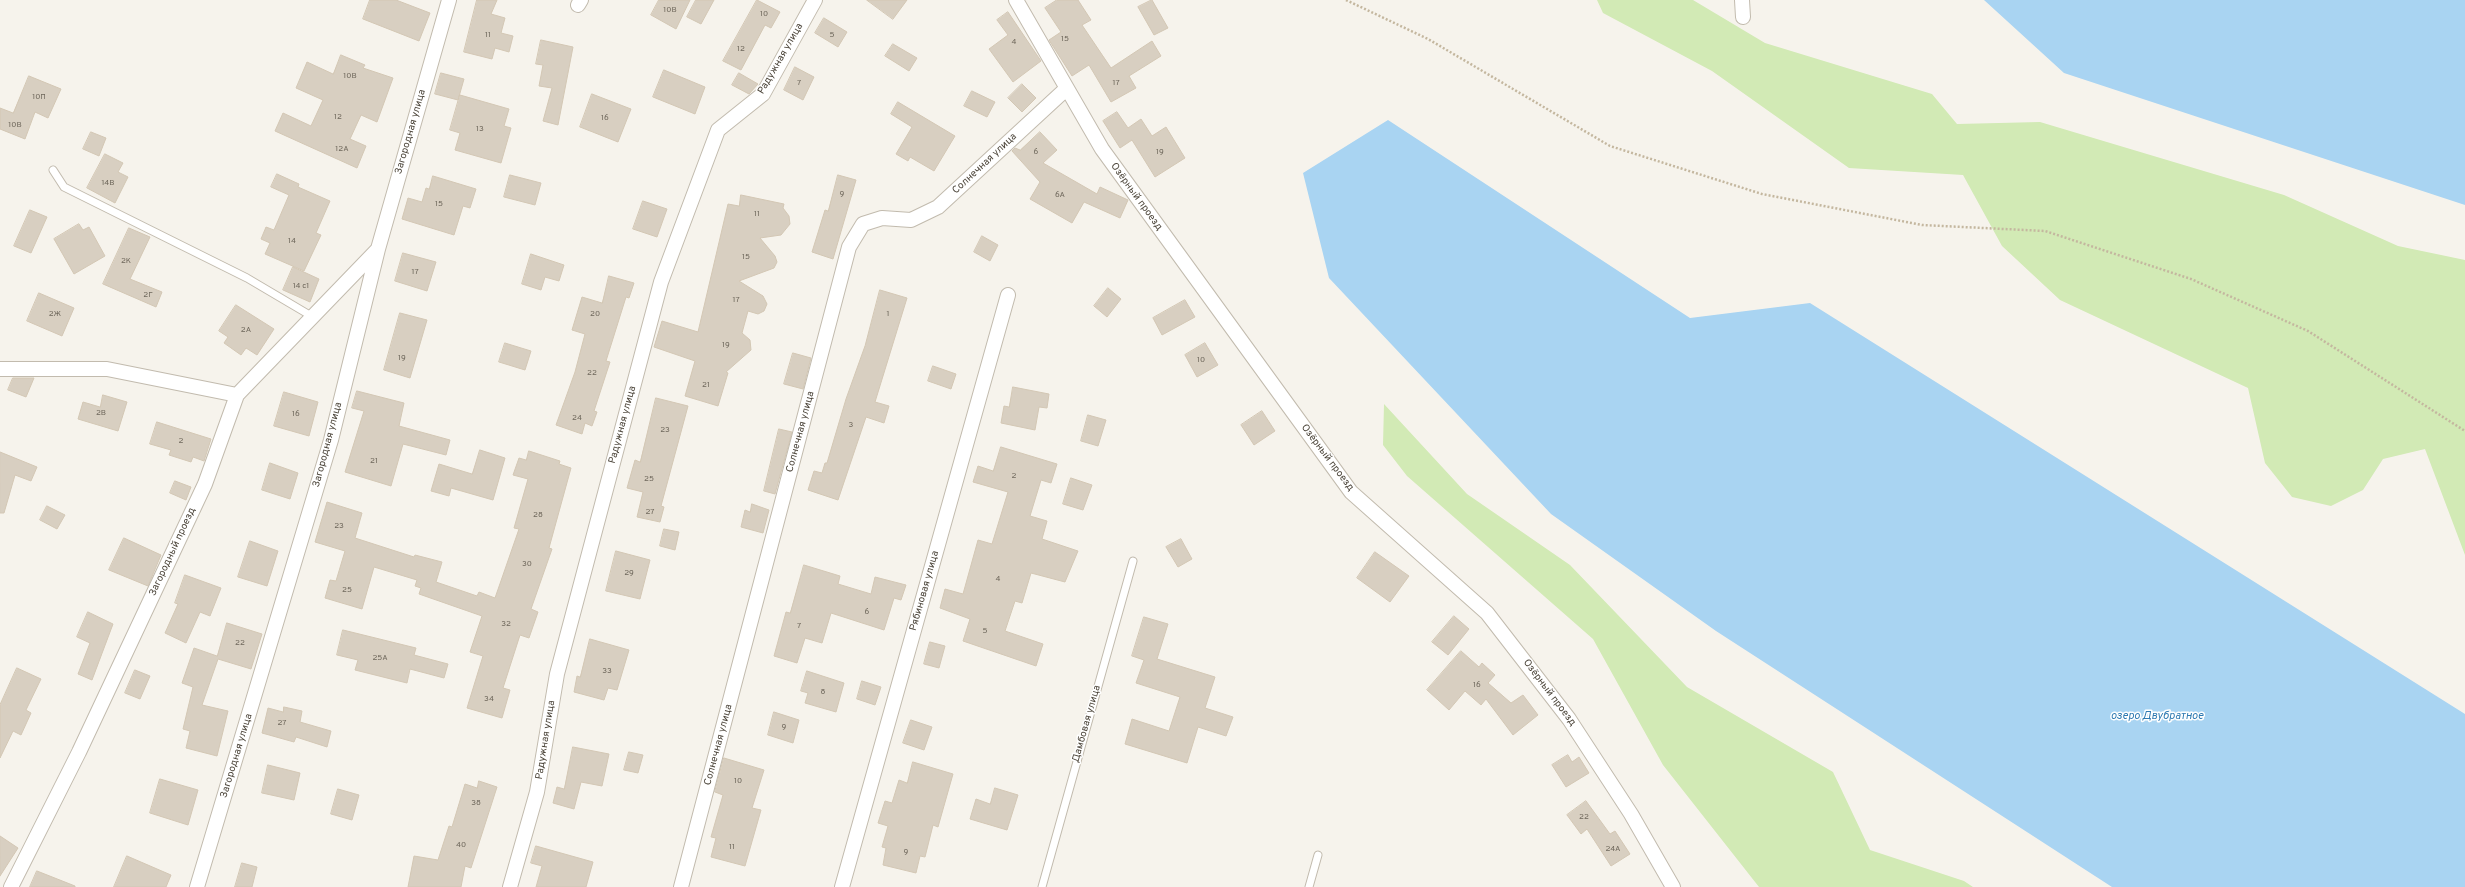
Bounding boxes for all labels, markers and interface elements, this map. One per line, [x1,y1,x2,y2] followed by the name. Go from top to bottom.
[663,5,677,15] house number: 10В
[760,9,768,19] house number: 10
[756,21,806,97] street label: Радужная улица
[485,30,491,40] house number: 11
[830,30,834,40] house number: 5
[1061,34,1069,44] house number: 15
[1012,37,1016,47] house number: 4
[737,44,745,54] house number: 12
[343,71,357,81] house number: 10В
[797,78,801,88] house number: 7
[1112,78,1120,88] house number: 17
[393,88,429,176] street label: Загородная улица
[32,92,46,102] house number: 10П
[334,112,342,122] house number: 12
[601,113,609,123] house number: 16
[8,120,22,130] house number: 10В
[476,124,484,134] house number: 13
[950,131,1020,197] street label: Солнечная улица
[335,144,349,154] house number: 12А
[1034,147,1038,157] house number: 6
[1156,147,1164,157] house number: 19
[1107,161,1165,233] street label: Озёрный проезд
[101,178,115,188] house number: 14В
[840,189,844,199] house number: 9
[1055,190,1065,200] house number: 6А
[435,199,443,209] house number: 15
[754,209,760,219] house number: 11
[288,236,296,246] house number: 14
[742,252,750,262] house number: 15
[121,256,131,266] house number: 2К
[411,267,419,277] house number: 17
[293,281,309,291] house number: 14 с1
[143,290,153,300] house number: 2Г
[732,295,740,305] house number: 17
[49,309,61,319] house number: 2Ж
[590,309,600,319] house number: 20
[887,309,889,319] house number: 1
[241,325,251,335] house number: 2А
[722,340,730,350] house number: 19
[398,353,406,363] house number: 19
[1197,355,1205,365] house number: 10
[587,368,597,378] house number: 22
[702,380,710,390] house number: 21
[607,385,639,465] street label: Радужная улица
[784,390,818,474] street label: Солнечная улица
[311,401,345,489] street label: Загородная улица
[96,408,106,418] house number: 2В
[292,409,300,419] house number: 16
[572,413,582,423] house number: 24
[849,420,853,430] house number: 3
[1298,422,1356,494] street label: Озёрный проезд
[660,425,670,435] house number: 23
[179,436,183,446] house number: 2
[370,456,378,466] house number: 21
[1012,471,1016,481] house number: 2
[644,474,654,484] house number: 25
[147,506,199,598] street label: Загородный проезд
[646,507,654,517] house number: 27
[533,510,543,520] house number: 28
[334,521,344,531] house number: 23
[908,550,942,632] street label: Рябиновая улица
[522,559,532,569] house number: 30
[624,568,634,578] house number: 29
[996,574,1000,584] house number: 4
[342,585,352,595] house number: 25
[865,607,869,617] house number: 6
[501,619,511,629] house number: 32
[797,621,801,631] house number: 7
[983,626,987,636] house number: 5
[235,638,245,648] house number: 22
[372,653,388,663] house number: 25А
[1520,657,1578,729] street label: Озёрный проезд
[602,666,612,676] house number: 33
[1473,680,1481,690] house number: 16
[1070,684,1104,764] street label: Дамбовая улица
[821,687,825,697] house number: 8
[484,694,494,704] house number: 34
[534,700,558,780] street label: Радужная улица
[702,703,736,787] street label: Солнечная улица
[2111,710,2203,724] water label: озеро Двубратное
[218,712,256,800] street label: Загородная улица
[278,718,286,728] house number: 27
[782,722,786,732] house number: 9
[734,776,742,786] house number: 10
[471,798,481,808] house number: 38
[1579,812,1589,822] house number: 22
[456,840,466,850] house number: 40
[729,842,735,852] house number: 11
[1605,844,1621,854] house number: 24А
[904,847,908,857] house number: 9

